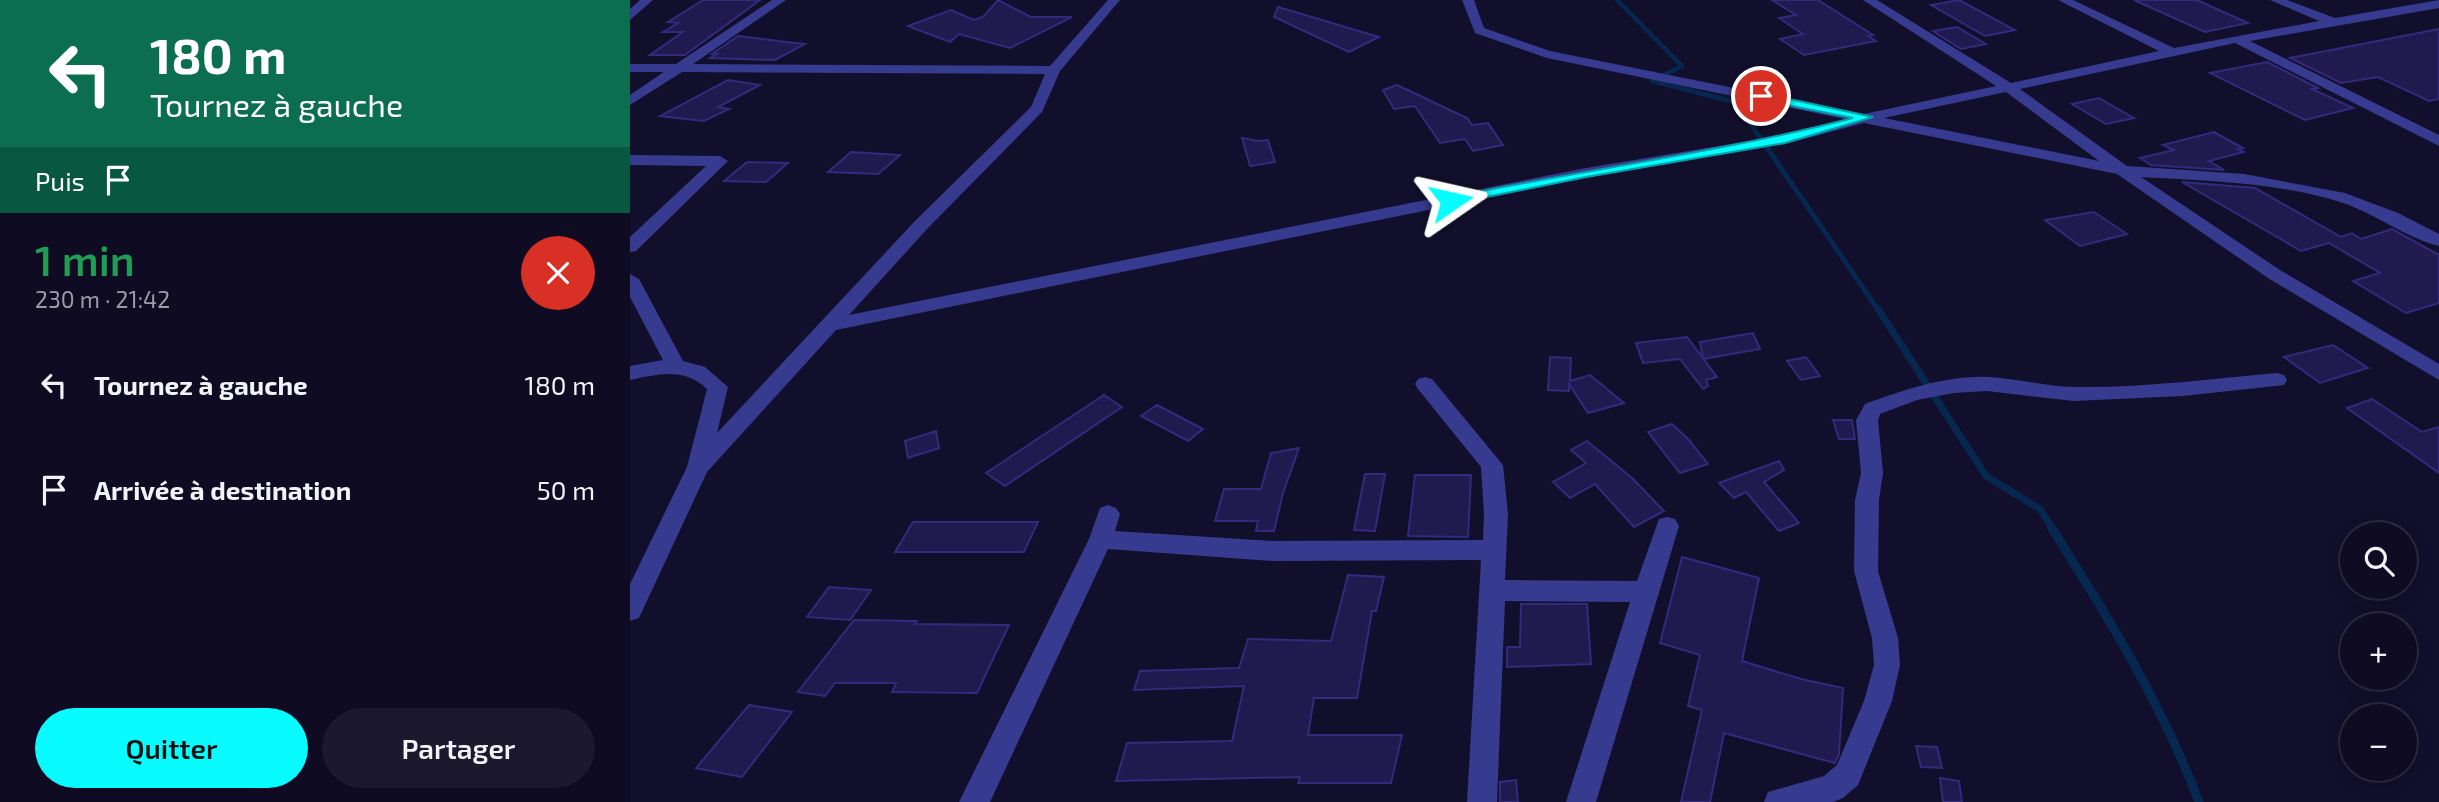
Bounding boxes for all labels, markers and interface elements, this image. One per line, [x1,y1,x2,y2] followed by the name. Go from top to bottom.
[150,25,286,84] text: 180 m
[35,28,126,119] icon: left
[1731,66,1791,126] pin
[1742,77,1780,115] icon: arrive
[150,85,403,123] text: Tournez à gauche
[99,161,137,199] icon: arrive
[1414,164,1488,238] position arrow
[35,165,85,196] text: Puis
[35,234,135,284] text: 1 min
[521,236,595,310] button: close
[35,285,170,313] text: 230 m · 21:42
[35,366,73,404] icon: left
[94,369,308,400] text: Tournez à gauche
[525,369,595,400] text: 180 m
[35,471,73,509] icon: arrive
[94,474,351,505] text: Arrivée à destination
[537,474,595,505] text: 50 m
[2340,522,2417,781] map controls
[2340,522,2417,599] button: search
[2340,613,2417,690] button: +
[2340,704,2417,781] button: −
[35,708,308,788] button: Quitter
[322,708,595,788] button: Partager

